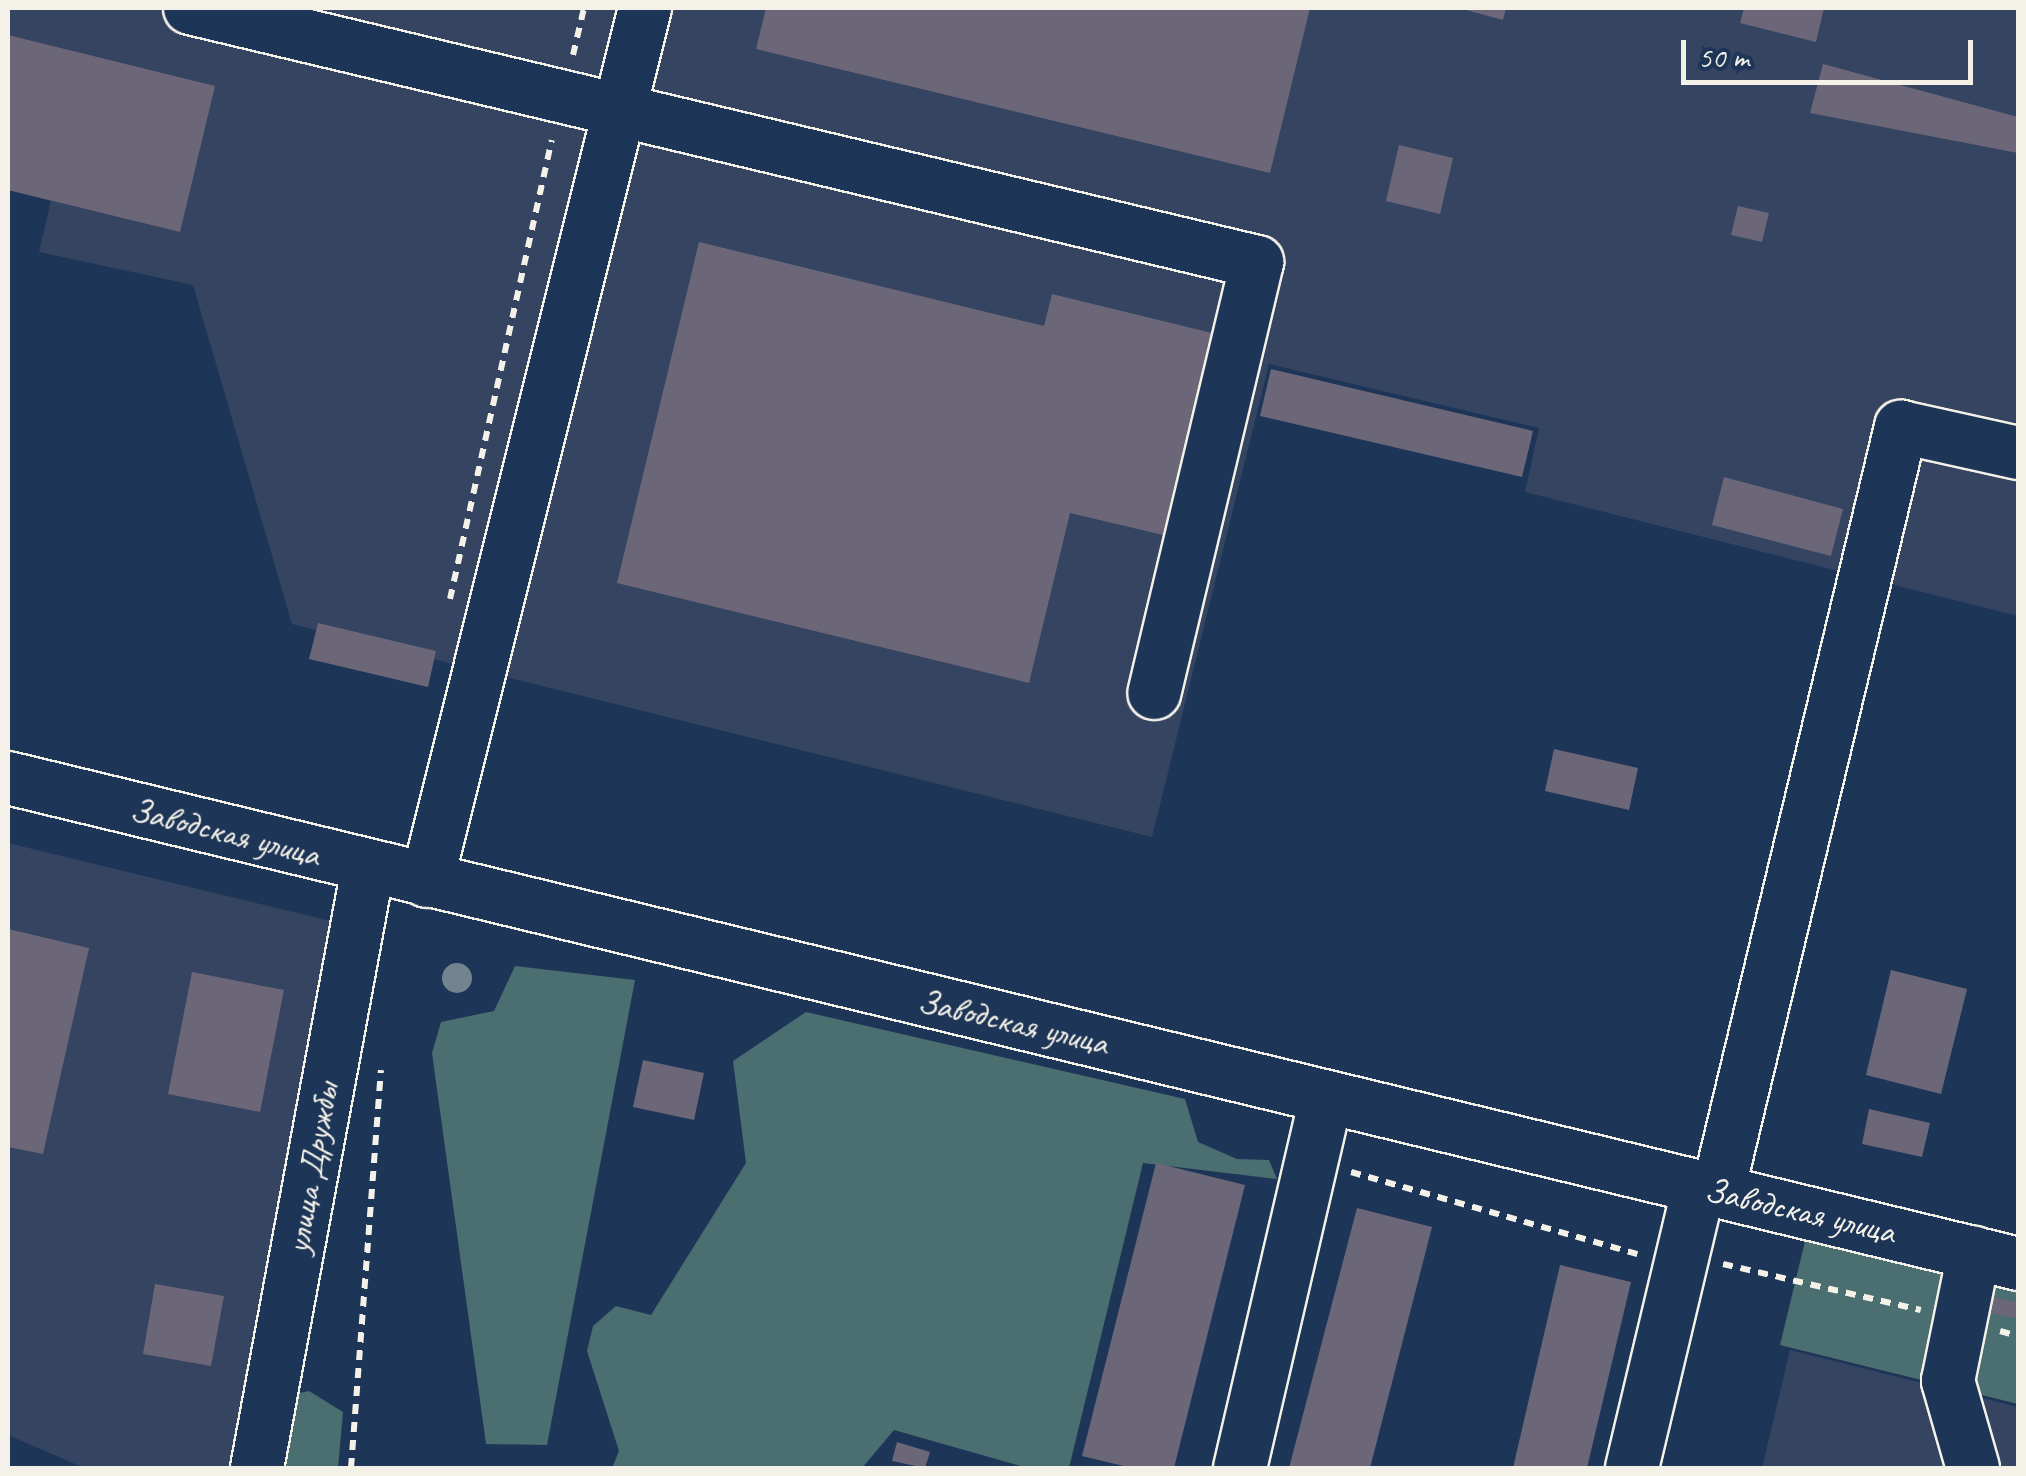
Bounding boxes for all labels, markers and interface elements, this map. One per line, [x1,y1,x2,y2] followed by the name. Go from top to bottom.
[1686,20,1978,82] scale bar
[1698,38,1749,76] text: 50 m
[124,788,326,876] street label: Заводская улица
[912,979,1114,1065] street label: Заводская улица
[276,1080,348,1256] street label: улица Дружбы
[1699,1168,1901,1254] street label: Заводская улица

